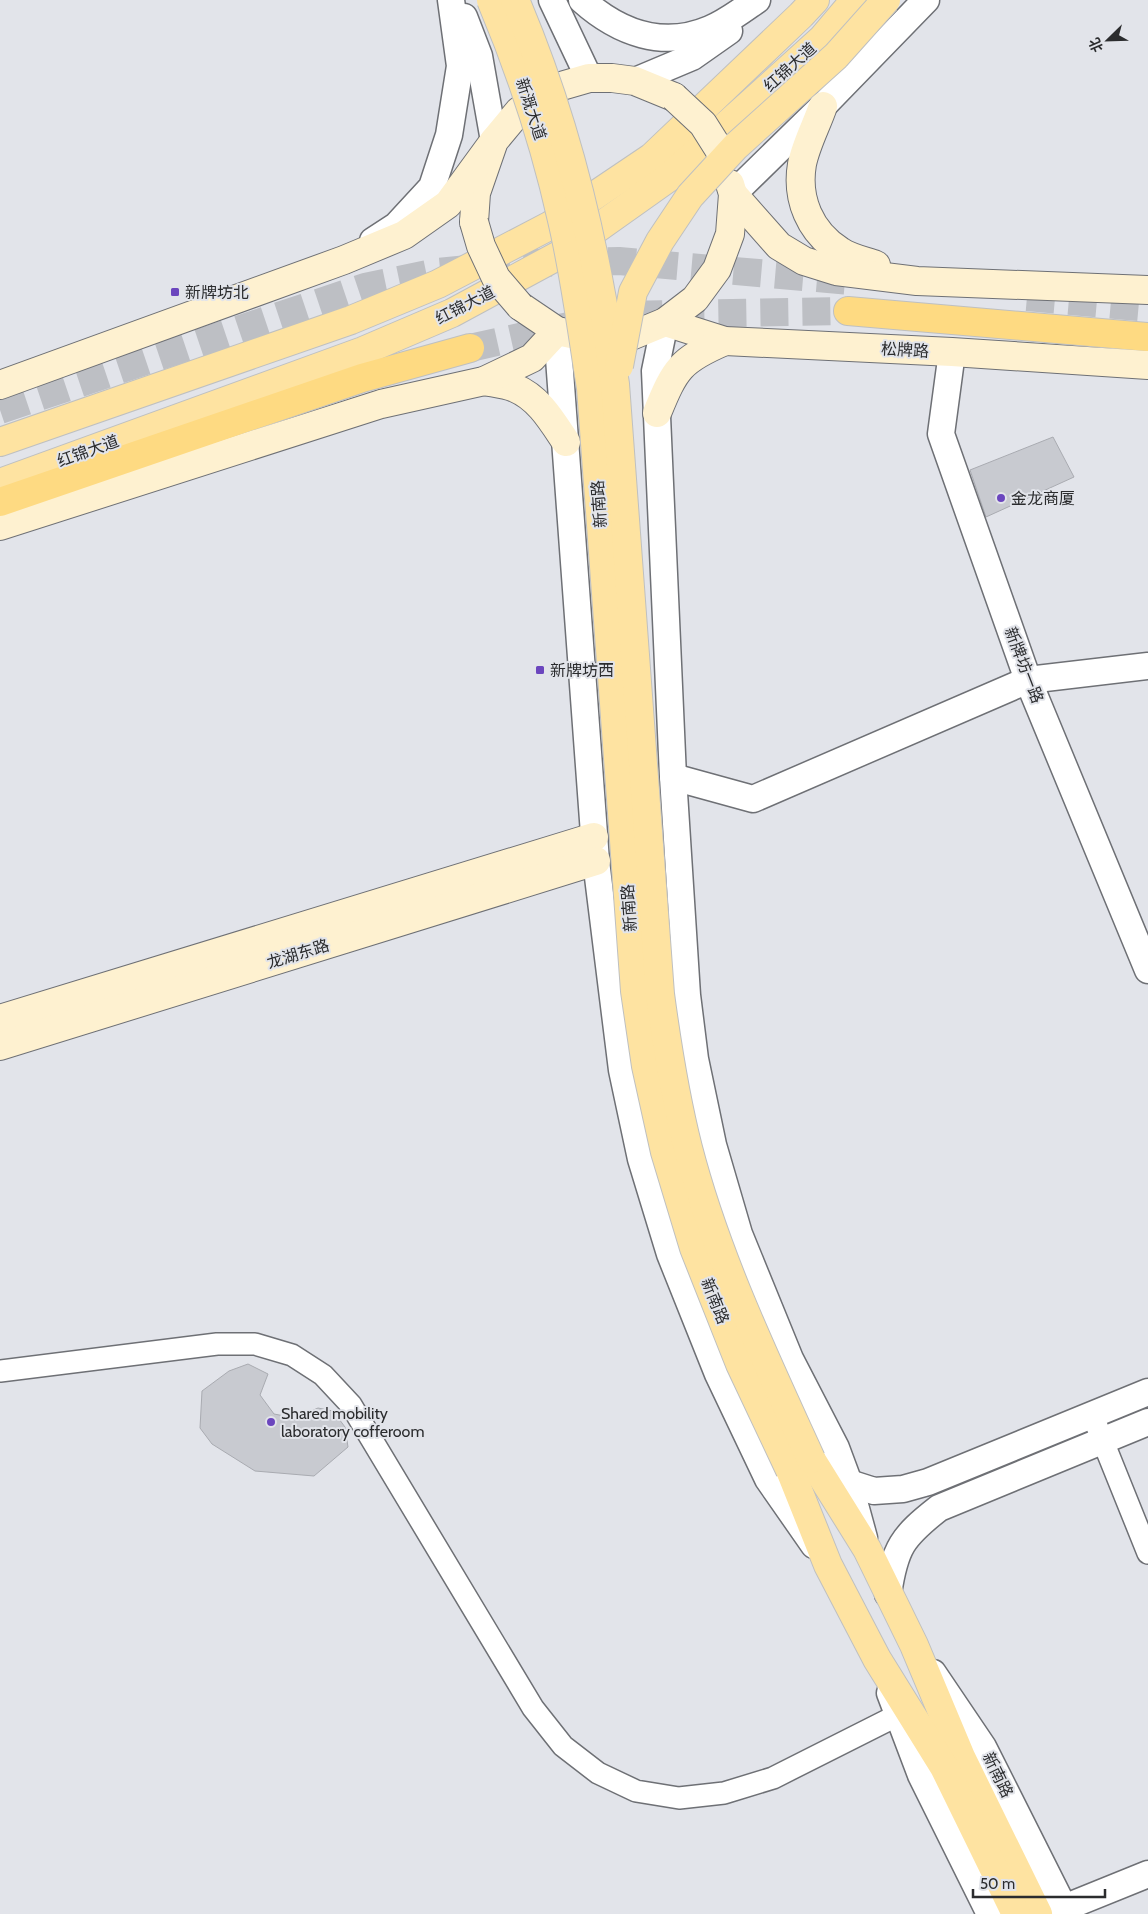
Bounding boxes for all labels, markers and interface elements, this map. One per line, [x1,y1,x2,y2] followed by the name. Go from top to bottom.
[1083,15,1133,65] north arrow
[1085,35,1107,55] text: 北
[760,39,820,95] street label: 红锦大道
[512,76,550,142] street label: 新溉大道
[432,282,498,328] street label: 红锦大道
[185,283,249,302] place label: 新牌坊北
[169,286,181,298] marker: 新牌坊北
[881,339,929,361] street label: 松牌路
[55,431,121,471] street label: 红锦大道
[588,479,610,529] street label: 新南路
[1011,489,1075,508] place label: 金龙商厦
[995,492,1007,504] marker: 金龙商厦
[1001,624,1047,706] street label: 新牌坊一路
[550,661,614,680] place label: 新牌坊西
[534,664,546,676] marker: 新牌坊西
[618,883,640,933] street label: 新南路
[265,936,331,972] street label: 龙湖东路
[697,1275,733,1327] street label: 新南路
[281,1404,424,1441] place label: Shared mobility laboratory cofferoom
[265,1416,277,1428] marker: Shared mobility laboratory cofferoom
[979,1749,1017,1801] street label: 新南路
[973,1866,1106,1898] scale bar
[980,1875,1015,1893] text: 50 m

